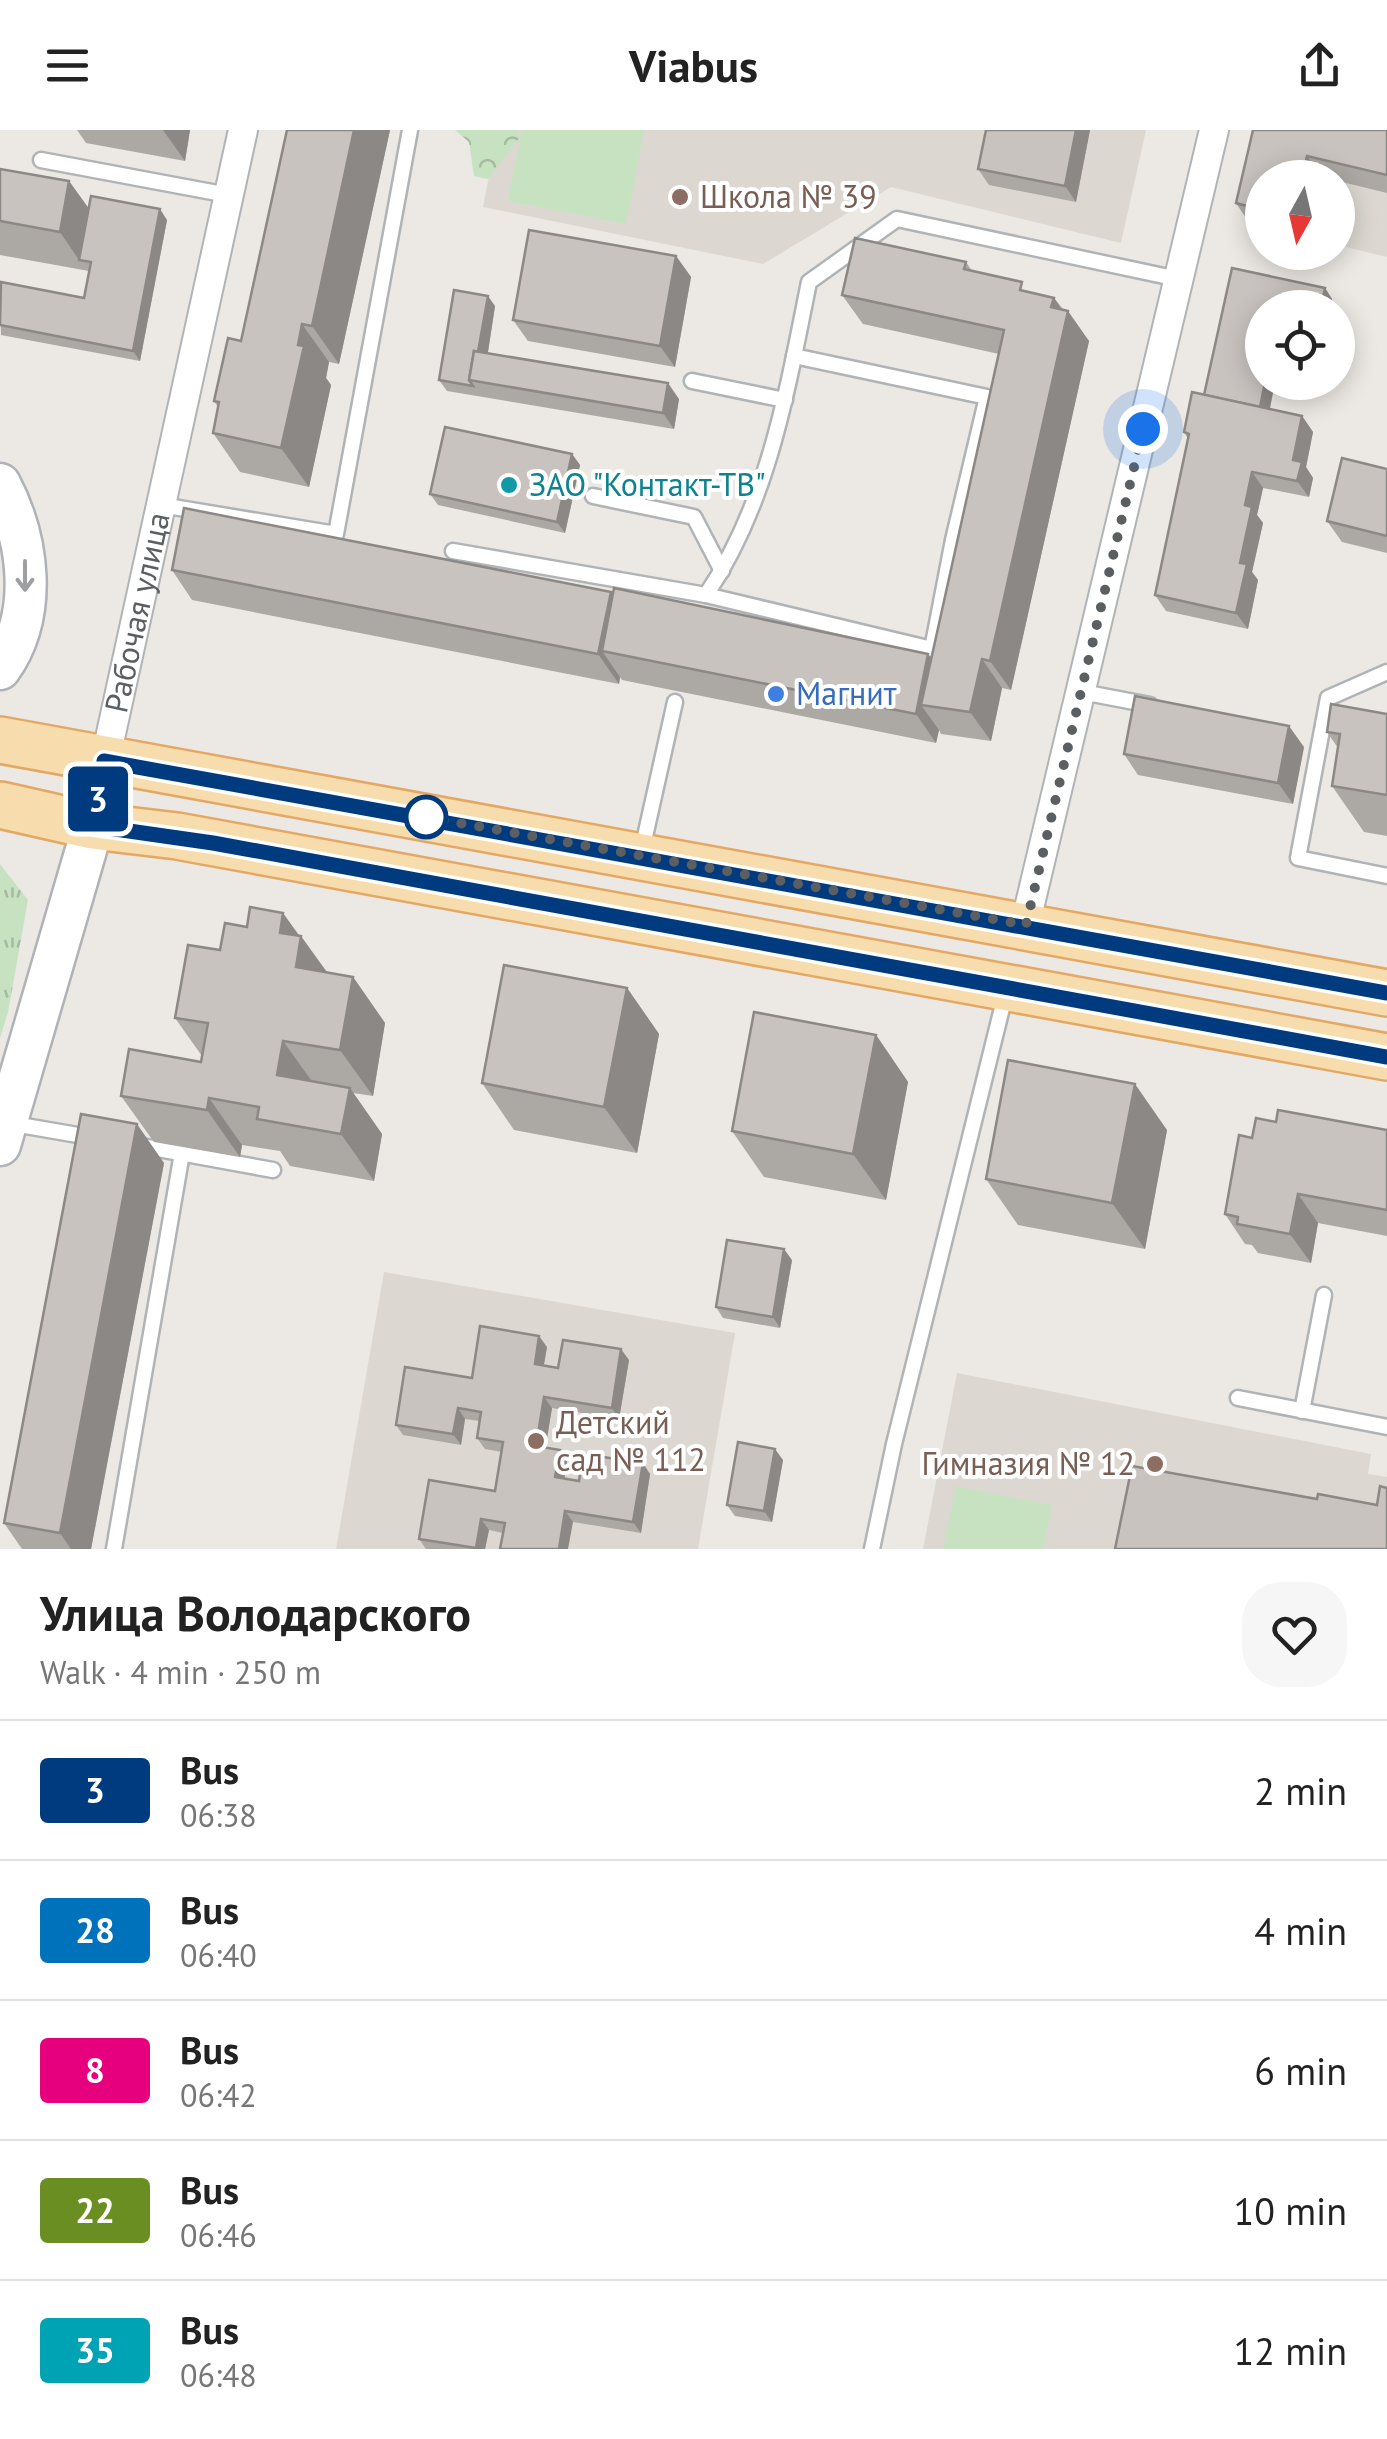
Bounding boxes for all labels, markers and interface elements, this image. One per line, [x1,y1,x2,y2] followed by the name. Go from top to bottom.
[629,36,758,94] text: Viabus
[40,38,95,93] icon: menu
[1292,38,1347,93] icon: share
[1245,160,1355,270] north arrow
[1245,160,1355,400] map controls
[700,175,877,217] place label: Школа № 39
[669,186,691,208] marker: Школа № 39
[1245,290,1355,400] button: locate
[1118,404,1168,454] your location
[529,463,766,505] place label: ЗАО "Контакт-ТВ"
[498,474,520,496] marker: ЗАО "Контакт-ТВ"
[94,508,179,716] street label: Рабочая улица
[15,560,34,592] one-way arrow
[796,672,897,714] place label: Магнит
[765,683,787,705] marker: Магнит
[66,766,130,832] line badge: 3
[88,776,108,822] text: 3
[405,796,447,838] unlabelled marker
[556,1401,706,1480] place label: Детский сад № 112
[525,1430,547,1452] marker: Детский сад № 112
[922,1442,1135,1484] place label: Гимназия № 12
[1144,1453,1166,1475] marker: Гимназия № 12
[40,1582,471,1644] text: Улица Володарского
[1242,1582,1347,1687] button: heart
[40,1651,321,1693] text: Walk · 4 min · 250 m
[180,1745,239,1794] text: Bus
[1254,1766,1347,1815] text: 2 min
[85,1767,105,1813] text: 3
[180,1794,257,1836] text: 06:38
[180,1885,239,1934] text: Bus
[1254,1906,1347,1955] text: 4 min
[75,1907,115,1953] text: 28
[180,1934,257,1976] text: 06:40
[180,2025,239,2074] text: Bus
[1254,2046,1347,2095] text: 6 min
[85,2047,105,2093] text: 8
[180,2074,257,2116] text: 06:42
[180,2165,239,2214] text: Bus
[1234,2186,1347,2235] text: 10 min
[75,2187,115,2233] text: 22
[180,2214,257,2256] text: 06:46
[180,2305,239,2354] text: Bus
[1234,2326,1347,2375] text: 12 min
[75,2327,115,2373] text: 35
[180,2354,257,2396] text: 06:48

